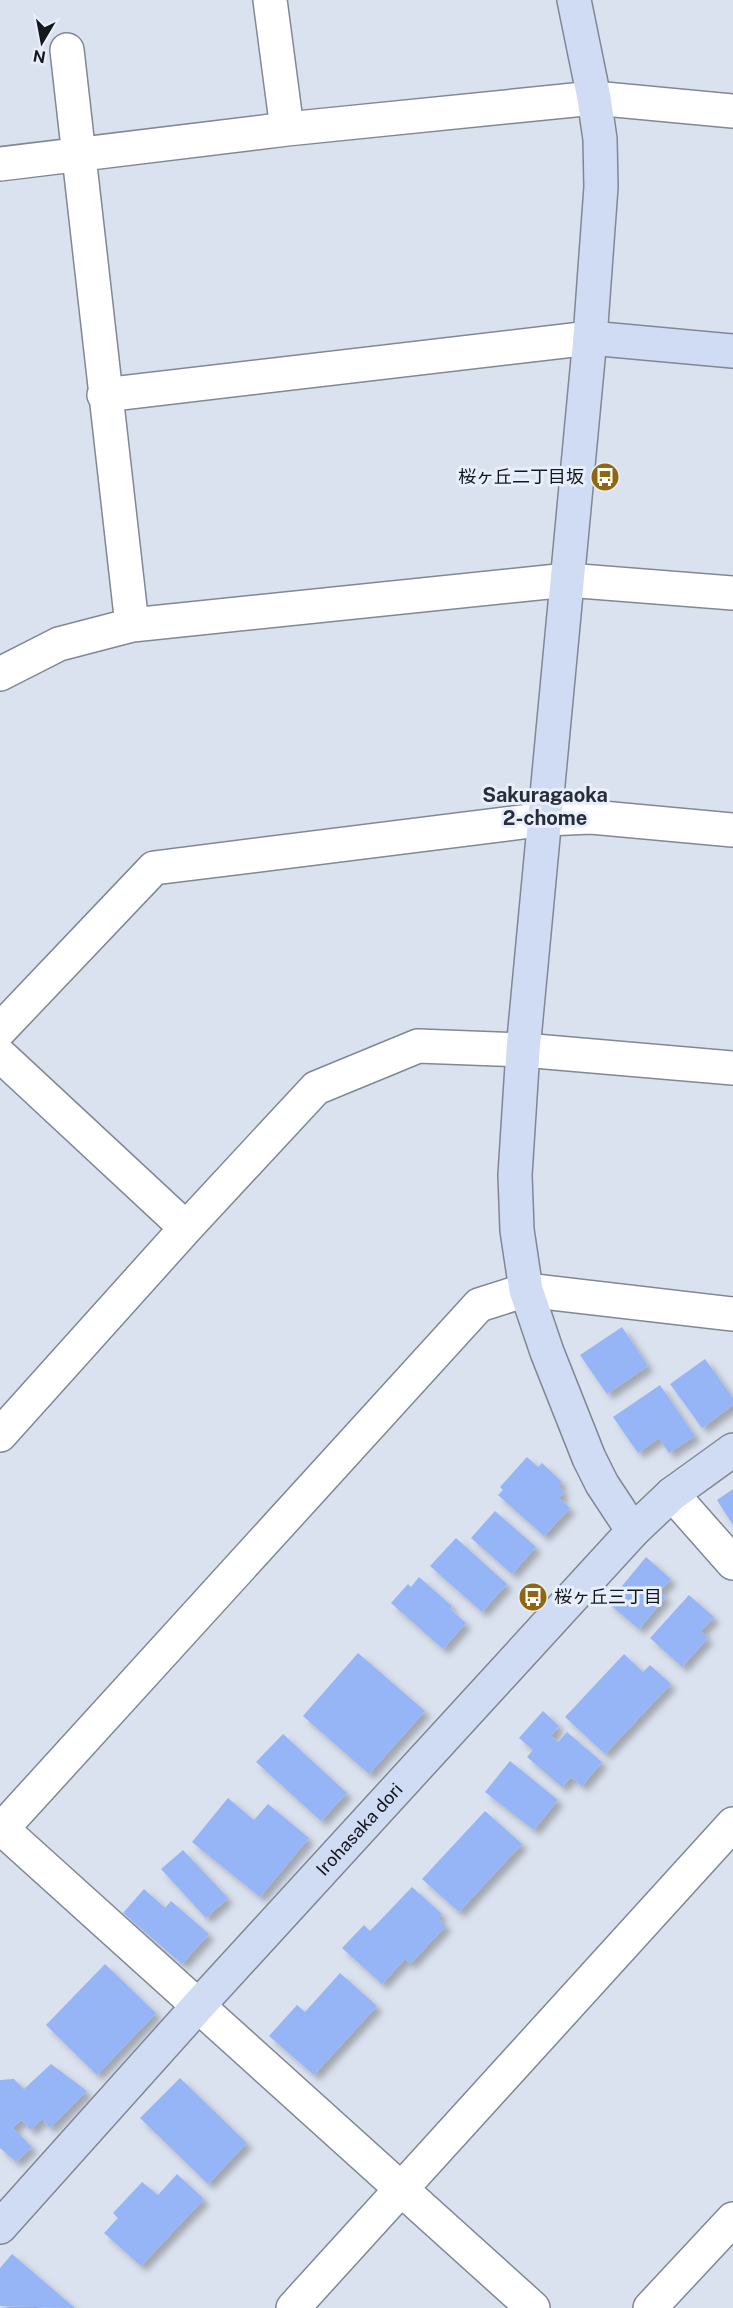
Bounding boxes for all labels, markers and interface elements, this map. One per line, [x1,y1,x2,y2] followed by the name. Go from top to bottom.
[12,12,72,72] north arrow
[32,46,47,67] text: N
[589,461,621,493] bus stop icon: 桜ヶ丘二丁目坂
[458,466,584,487] place label: 桜ヶ丘二丁目坂
[482,783,608,830] district label: Sakuragaoka 2-chome
[517,1581,549,1613] bus stop icon: 桜ヶ丘三丁目
[554,1586,662,1607] place label: 桜ヶ丘三丁目
[312,1779,407,1880] street label: Irohasaka dori

